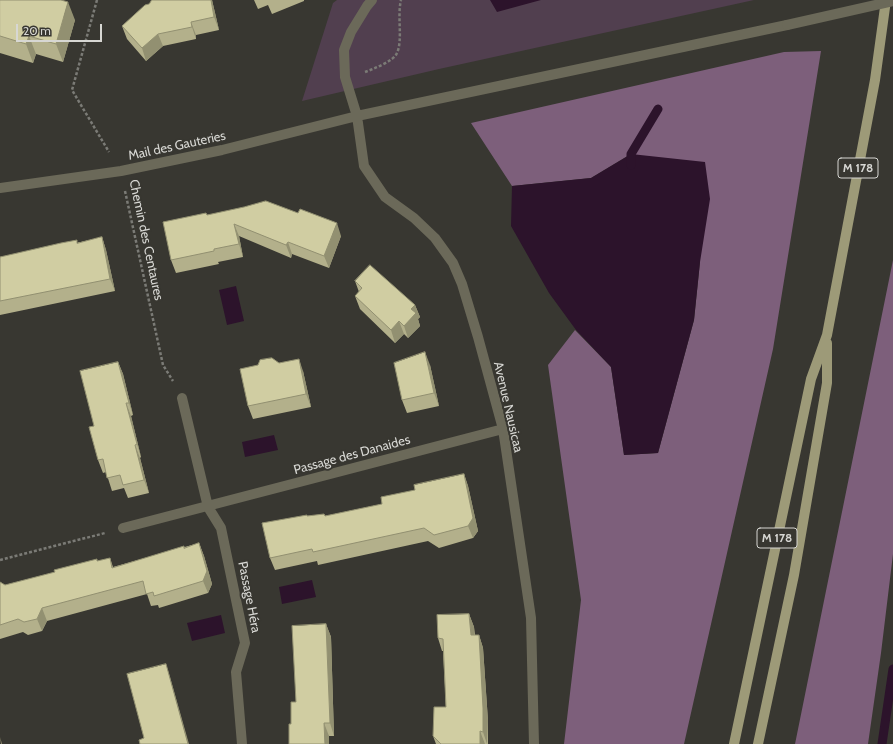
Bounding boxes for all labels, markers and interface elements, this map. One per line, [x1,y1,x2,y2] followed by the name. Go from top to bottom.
[18,16,104,42] scale bar
[23,23,51,38] text: 20 m
[127,128,227,164] street label: Mail des Gauteries
[838,158,878,178] road number: M 178
[126,178,166,302] street label: Chemin des Centaures
[490,360,526,454] street label: Avenue Nausicaa
[292,432,412,478] street label: Passage des Danaides
[757,528,797,548] road number: M 178
[234,560,264,634] street label: Passage Héra

